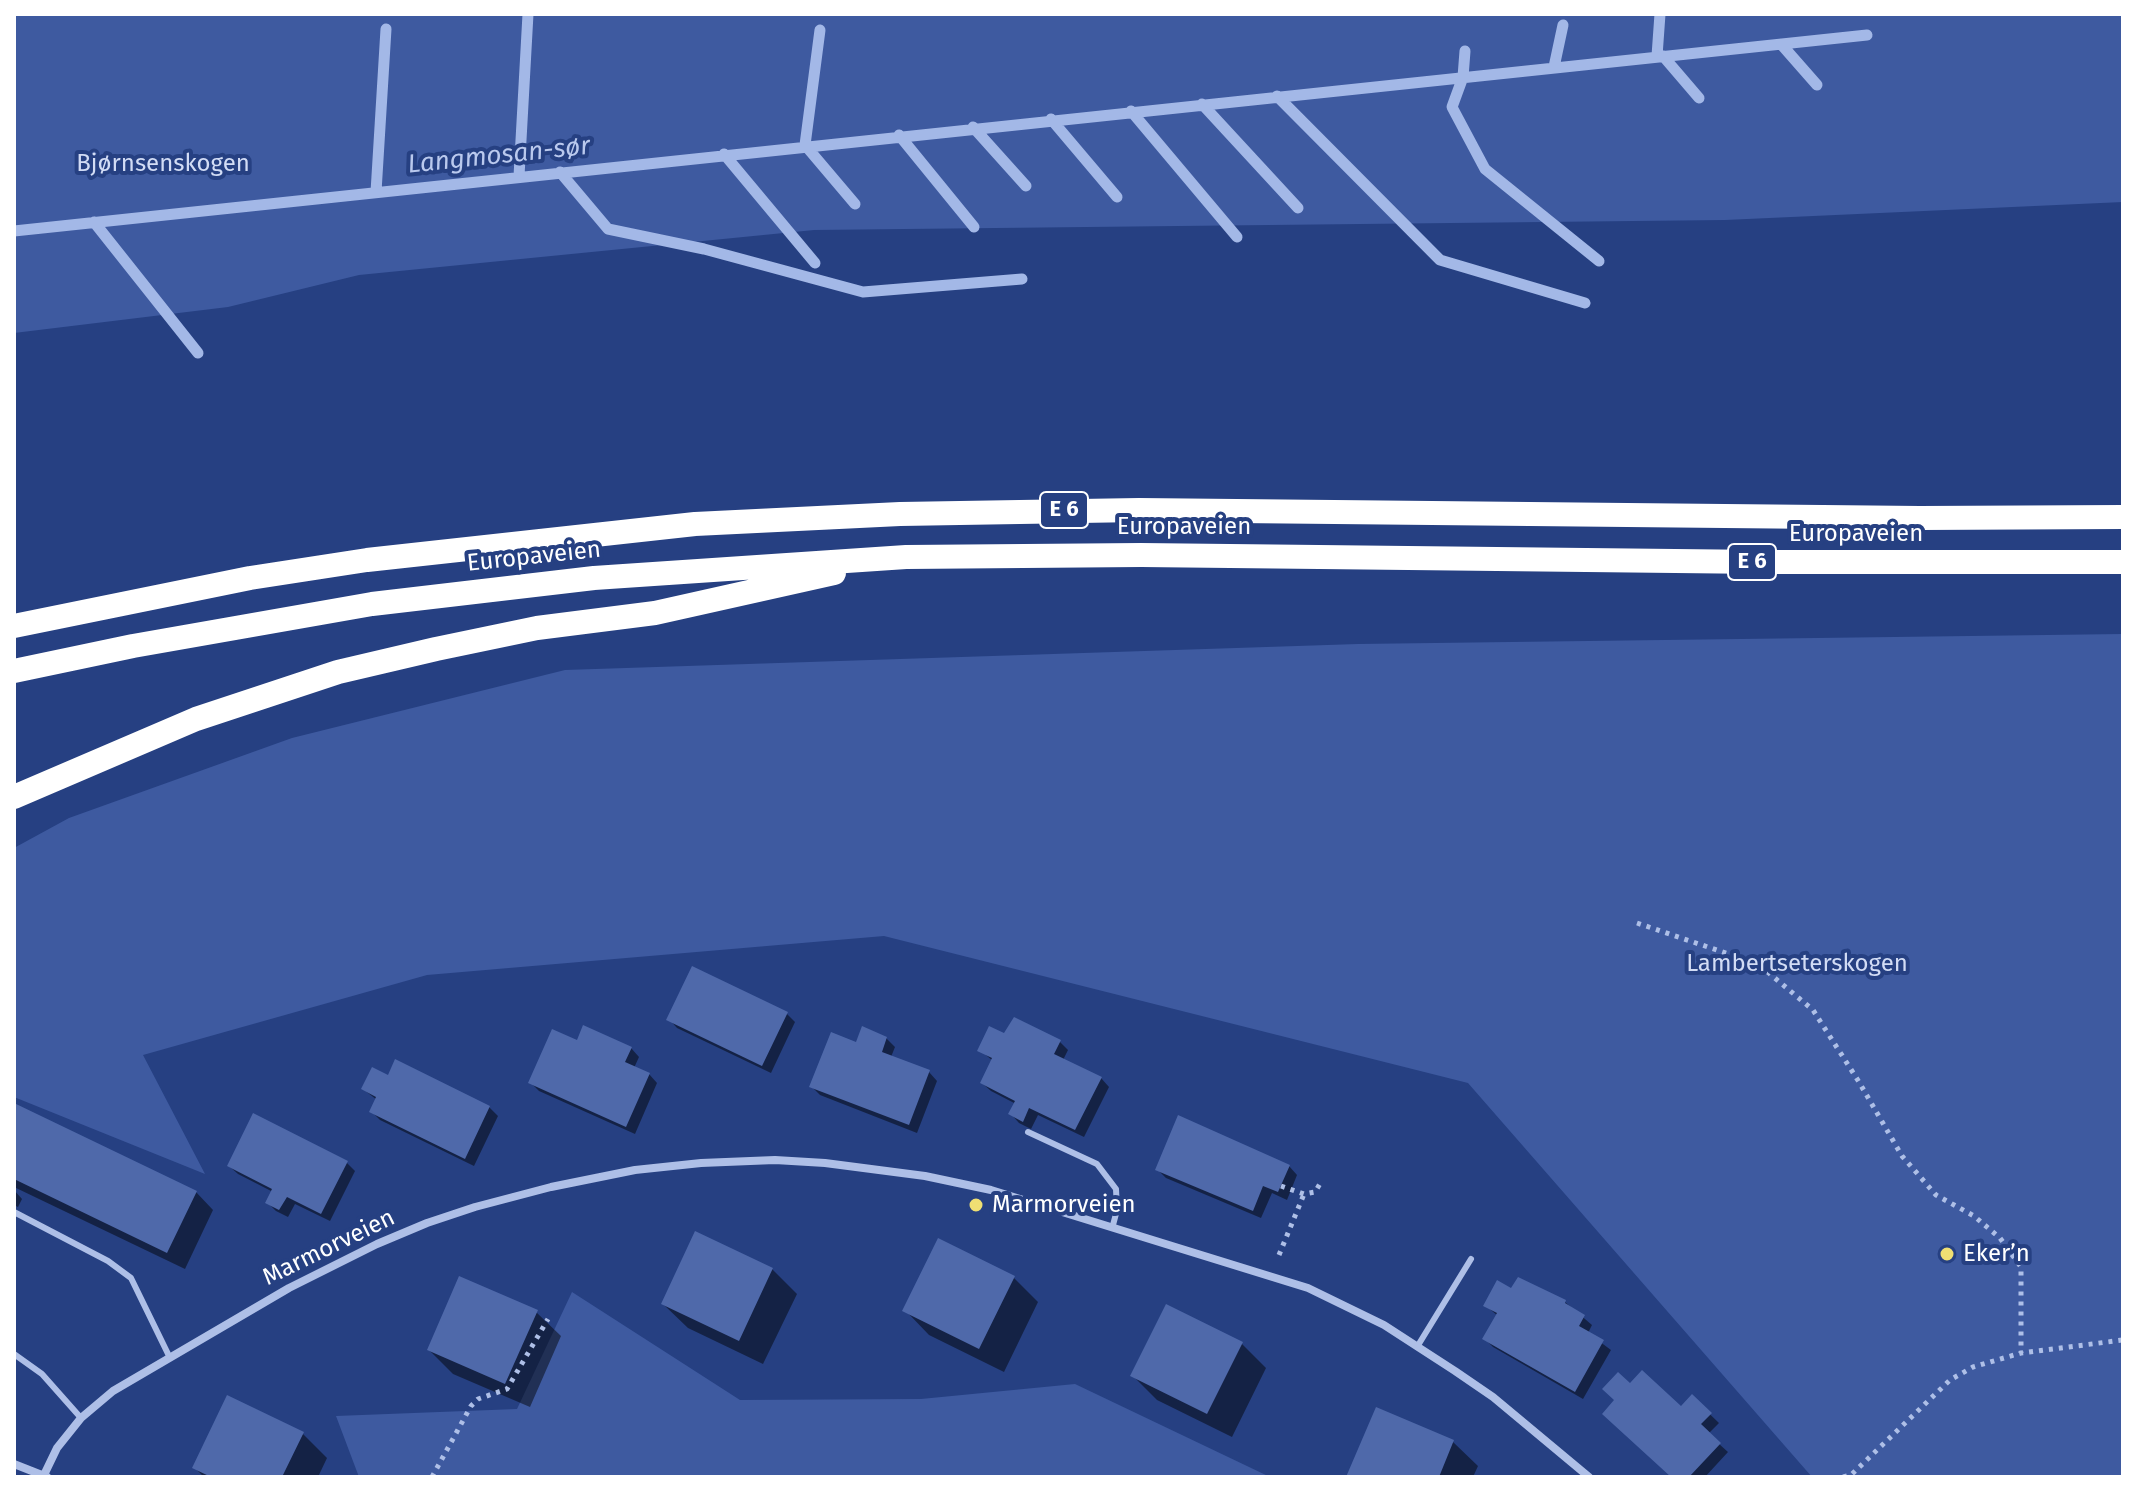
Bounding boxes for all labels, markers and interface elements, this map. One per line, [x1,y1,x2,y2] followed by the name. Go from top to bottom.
[406,131,592,181] water label: Langmosan-sør
[76,150,250,178] park label: Bjørnsenskogen
[1040,492,1088,528] road number: E 6
[1117,513,1251,541] street label: Europaveien
[1789,520,1923,548] street label: Europaveien
[466,536,602,578] street label: Europaveien
[1728,544,1776,580] road number: E 6
[1686,950,1908,978] park label: Lambertseterskogen
[992,1191,1136,1219] place label: Marmorveien
[967,1196,985,1214] marker: Marmorveien
[258,1204,400,1292] street label: Marmorveien
[1963,1240,2030,1268] place label: Eker’n
[1938,1245,1956,1263] marker: Eker’n

